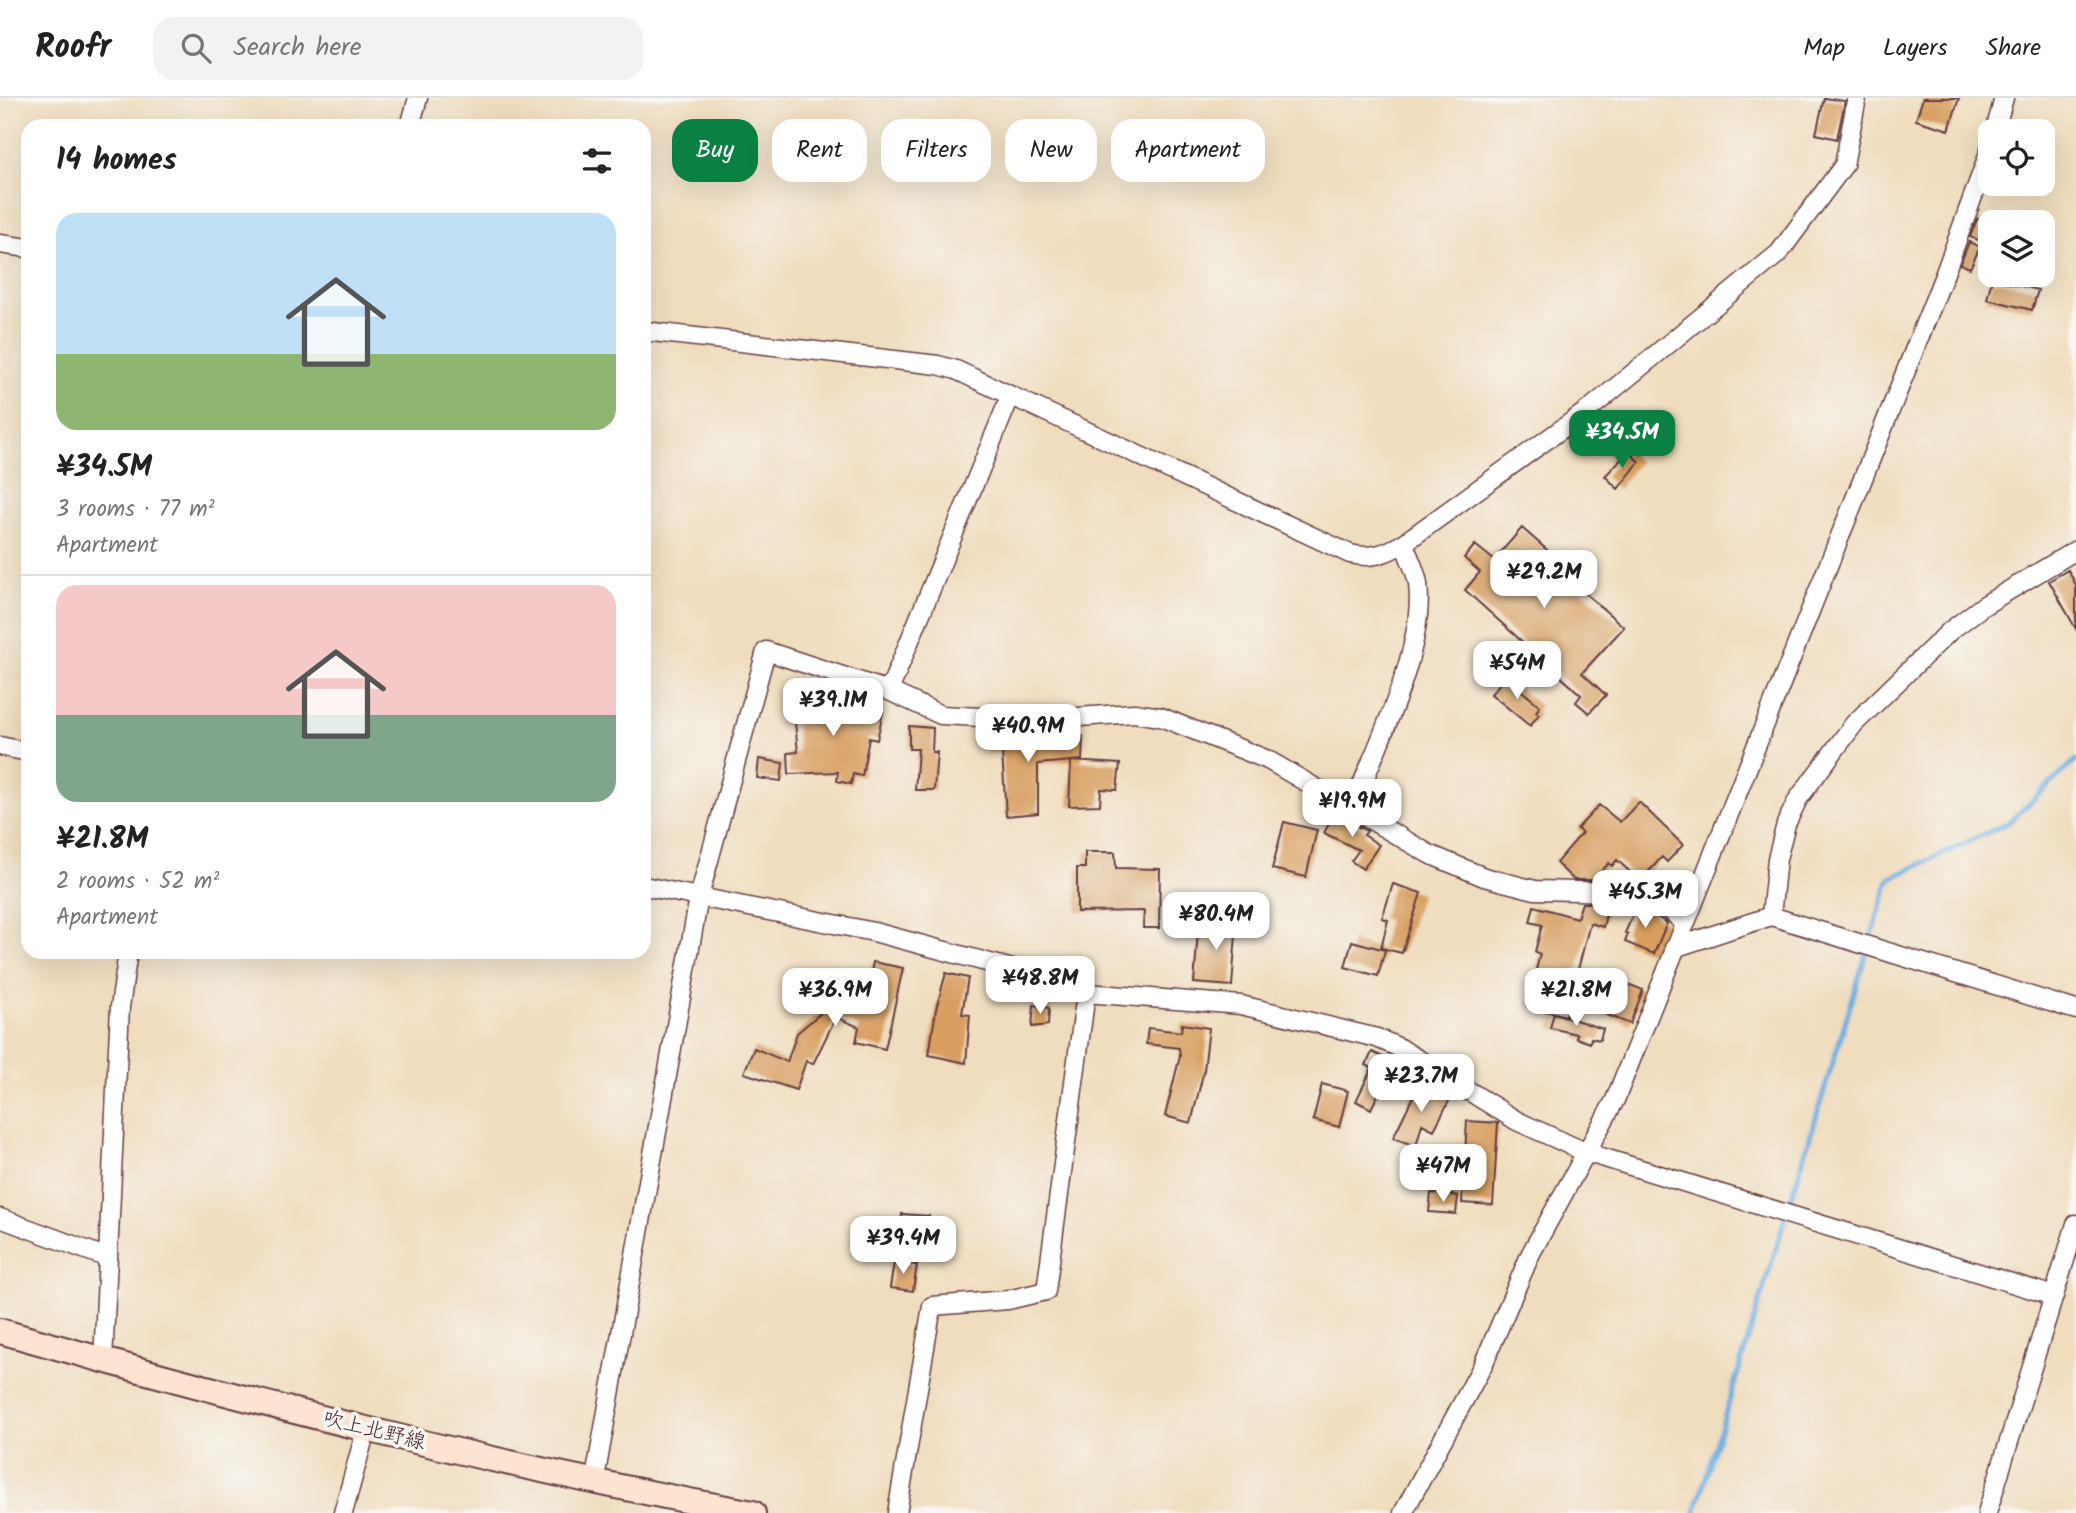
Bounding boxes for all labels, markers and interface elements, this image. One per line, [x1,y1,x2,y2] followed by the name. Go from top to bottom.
[153,17,643,80] search box
[35,22,111,75] text: Roofr
[233,27,361,69] text: Search here
[177,29,215,67] icon: search
[1803,29,1845,68] text: Map
[1883,29,1947,68] text: Layers
[1985,29,2041,68] text: Share
[672,119,758,182] chip: Buy
[772,119,867,182] chip: Rent
[881,119,991,182] chip: Filters
[1005,119,1097,182] chip: New
[1111,119,1265,182] chip: Apartment
[1978,119,2055,287] map controls
[1978,119,2055,196] button: locate
[56,137,177,185] text: 14 homes
[578,142,616,180] icon: filters
[1978,210,2055,287] button: layers
[273,259,399,385] icon: home
[1565,410,1679,470] pin: ¥34.5M
[1585,415,1659,451] text: ¥34.5M
[56,444,152,492] text: ¥34.5M
[56,492,215,528] text: 3 rooms · 77 m²
[56,528,158,564] text: Apartment
[1487,550,1601,610] pin: ¥29.2M
[1506,555,1582,591] text: ¥29.2M
[273,631,399,757] icon: home
[1476,642,1558,701] pin: ¥54M
[1489,646,1545,682] text: ¥54M
[776,678,890,738] pin: ¥39.1M
[799,683,867,719] text: ¥39.1M
[971,704,1085,764] pin: ¥40.9M
[992,709,1064,745] text: ¥40.9M
[1295,780,1409,839] pin: ¥19.9M
[1318,784,1386,820] text: ¥19.9M
[56,816,149,864] text: ¥21.8M
[56,864,219,900] text: 2 rooms · 52 m²
[1588,870,1702,930] pin: ¥45.3M
[1608,875,1682,911] text: ¥45.3M
[1159,892,1273,952] pin: ¥80.4M
[1179,897,1253,933] text: ¥80.4M
[56,900,158,936] text: Apartment
[983,956,1097,1016] pin: ¥48.8M
[1002,961,1078,997] text: ¥48.8M
[778,968,892,1028] pin: ¥36.9M
[1519,968,1633,1028] pin: ¥21.8M
[798,973,872,1009] text: ¥36.9M
[1541,973,1611,1009] text: ¥21.8M
[1364,1054,1478,1114] pin: ¥23.7M
[1384,1059,1458,1095] text: ¥23.7M
[1402,1144,1484,1204] pin: ¥47M
[1416,1149,1470,1185] text: ¥47M
[846,1216,960,1276] pin: ¥39.4M
[866,1221,940,1257] text: ¥39.4M
[319,1402,429,1460] street label: 吹上北野線

